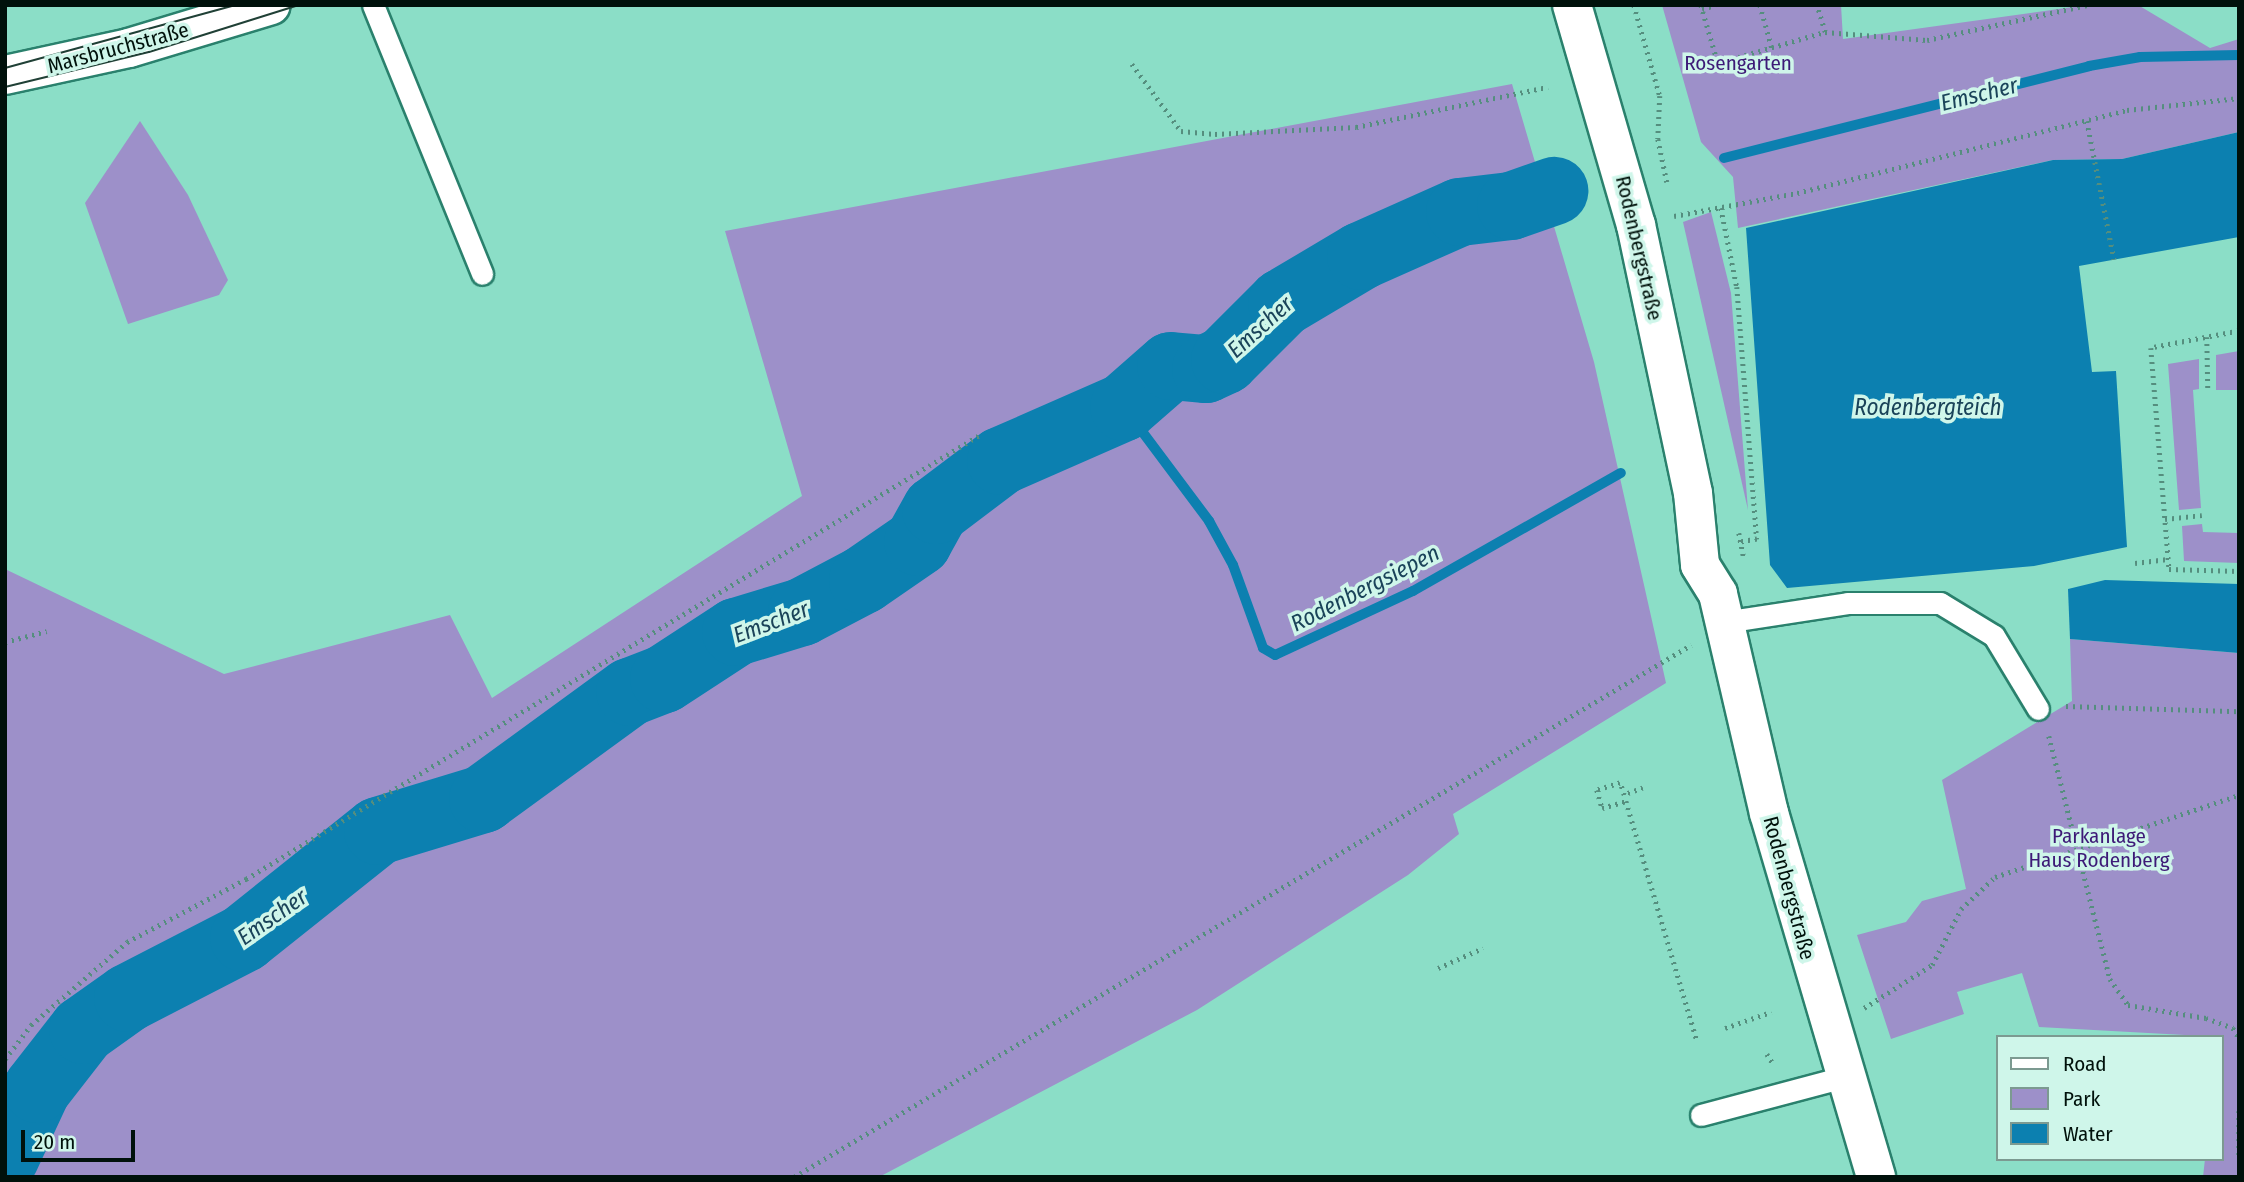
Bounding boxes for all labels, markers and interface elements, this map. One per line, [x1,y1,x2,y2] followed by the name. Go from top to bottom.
[45,17,191,79] street label: Marsbruchstraße
[1684,50,1792,76] park label: Rosengarten
[1937,71,2021,117] water label: Emscher
[1610,173,1668,323] street label: Rodenbergstraße
[1222,290,1298,364] water label: Emscher
[1854,393,2002,421] water label: Rodenbergteich
[1286,539,1444,637] water label: Rodenbergsiepen
[729,595,813,649] water label: Emscher
[1758,813,1820,963] street label: Rodenbergstraße
[2028,823,2170,873] park label: Parkanlage Haus Rodenberg
[232,883,312,951] water label: Emscher
[1996,1035,2223,1161] legend
[2063,1051,2107,1077] text: Road
[2063,1086,2100,1112] text: Park
[24,1116,138,1160] scale bar
[2063,1121,2113,1147] text: Water
[34,1129,75,1155] text: 20 m

